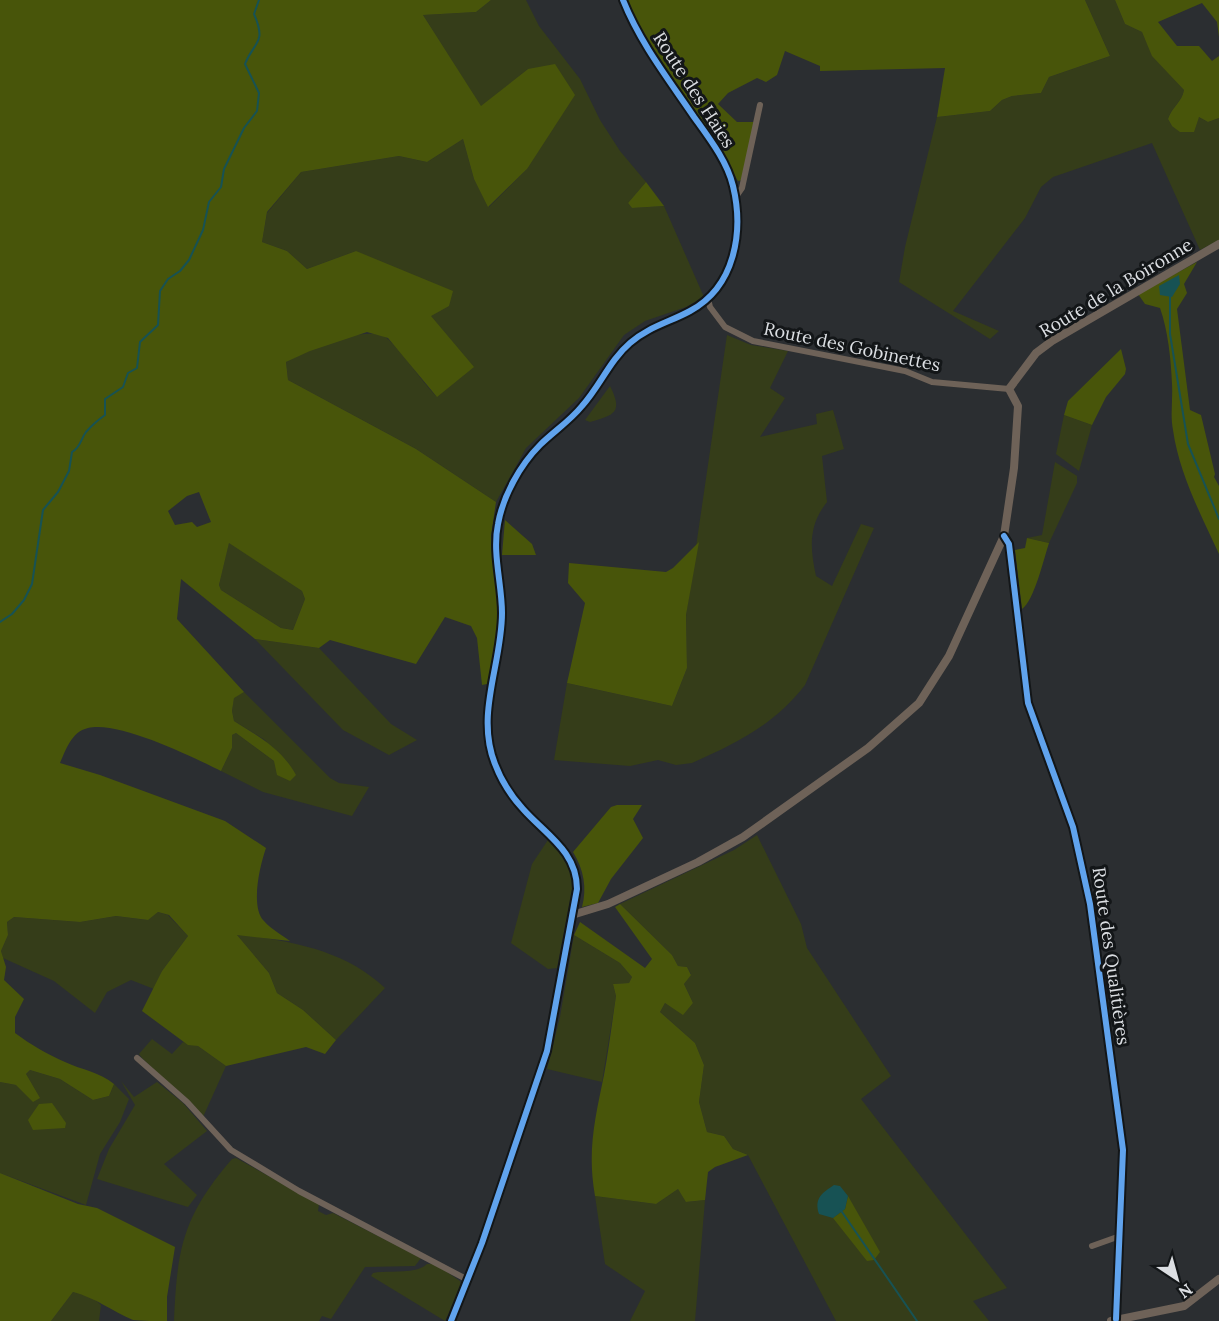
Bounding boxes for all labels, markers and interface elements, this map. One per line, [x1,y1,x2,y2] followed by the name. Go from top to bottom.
[648,27,741,152] street label: Route des Haies
[1035,233,1197,342] street label: Route de la Boironne
[762,317,943,376] street label: Route des Gobinettes
[1088,865,1135,1046] street label: Route des Qualitières
[1147,1249,1207,1309] north arrow
[1175,1279,1197,1303] text: N

